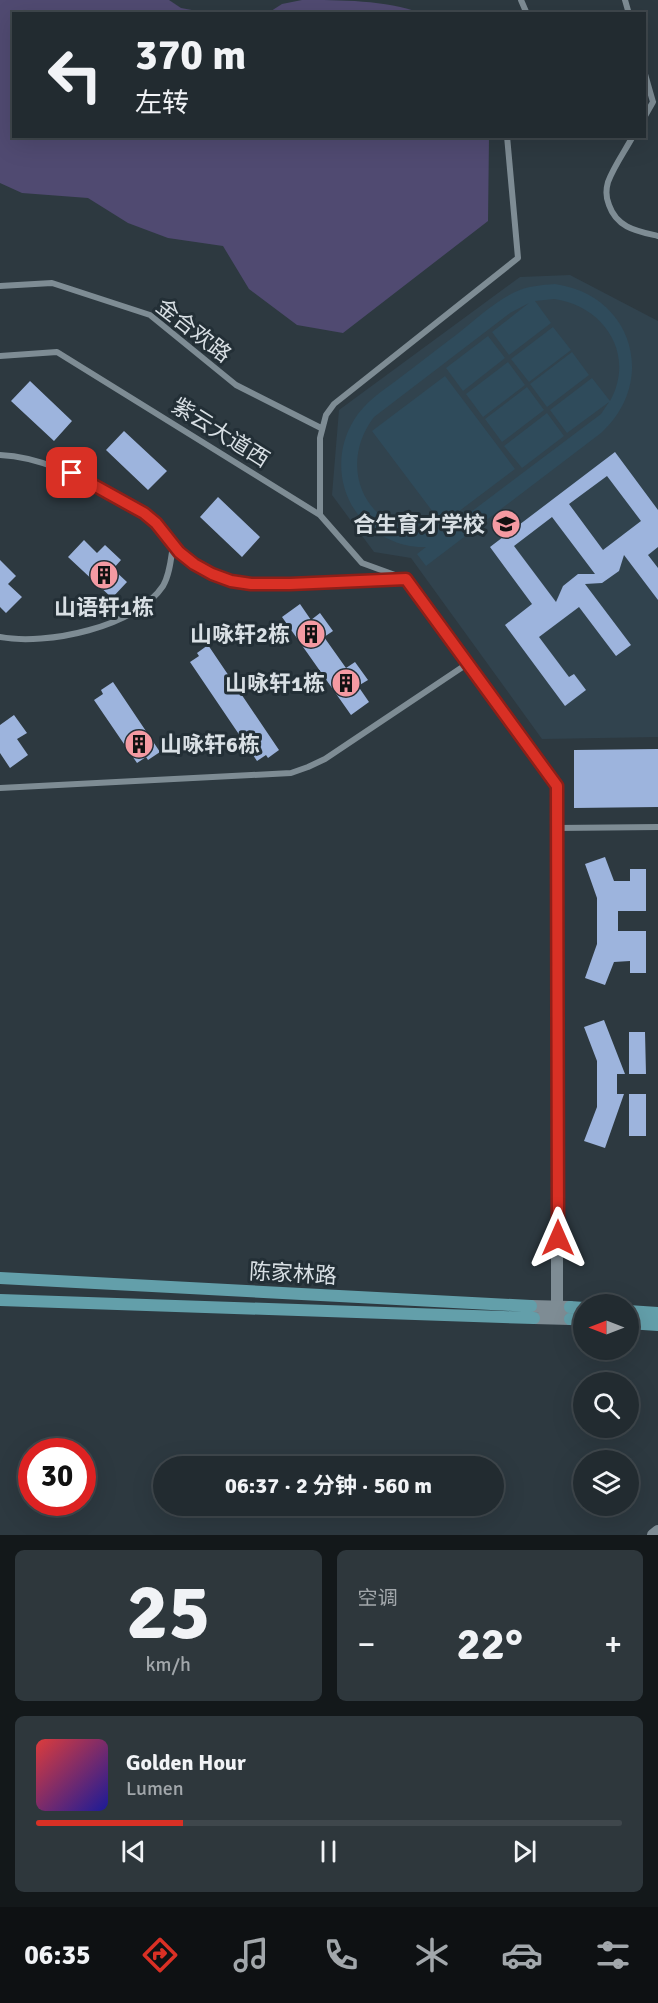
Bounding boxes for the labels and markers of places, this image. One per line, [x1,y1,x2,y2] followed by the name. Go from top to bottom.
[46,447,97,498] pin
[490,508,522,540] school or university icon: 合生育才学校
[353,511,485,538] place label: 合生育才学校
[88,559,120,591] building icon: 山语轩1栋
[54,594,154,621] place label: 山语轩1栋
[295,618,327,650] building icon: 山咏轩2栋
[190,621,290,648] place label: 山咏轩2栋
[330,667,362,699] building icon: 山咏轩1栋
[225,670,325,697] place label: 山咏轩1栋
[123,728,155,760] building icon: 山咏轩6栋
[160,731,260,758] place label: 山咏轩6栋

